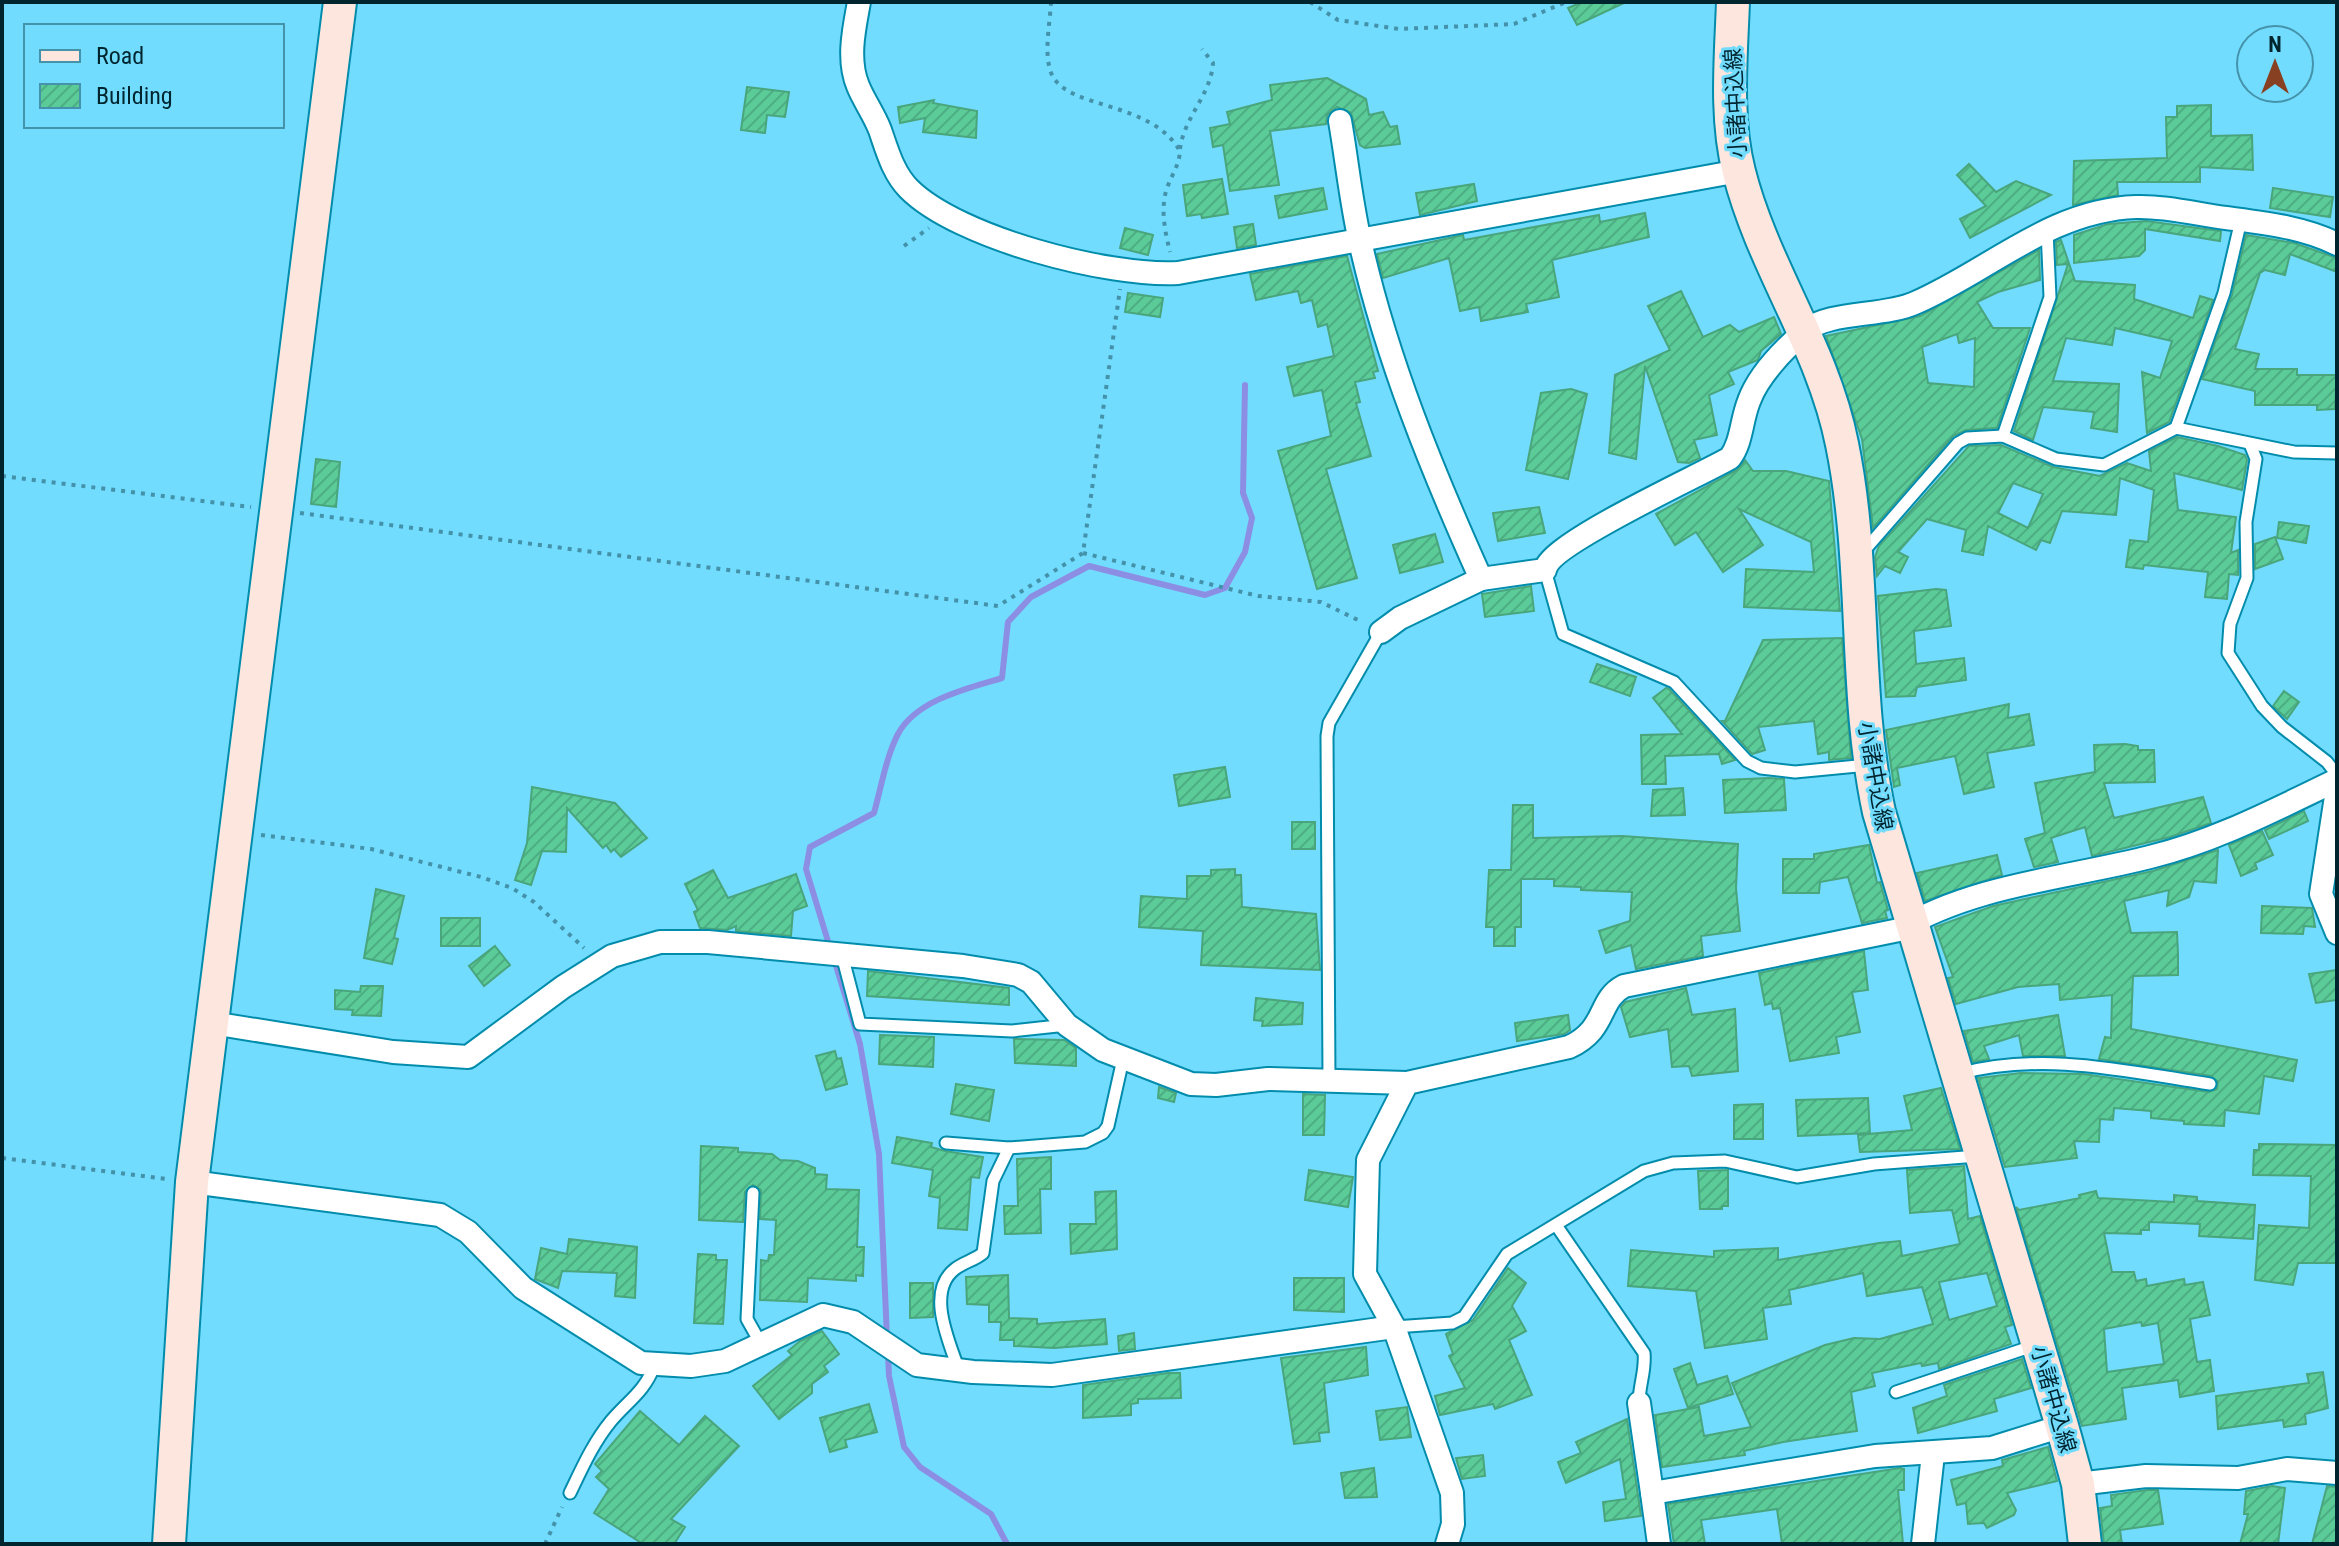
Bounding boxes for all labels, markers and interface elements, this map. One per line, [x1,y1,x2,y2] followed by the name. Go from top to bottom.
[24,24,284,128] legend
[2235,24,2315,104] north arrow
[2268,32,2282,57] text: N
[96,42,144,70] text: Road
[1720,47,1751,159] street label: 小諸中込線
[96,82,173,110] text: Building
[1854,720,1897,832] street label: 小諸中込線
[2026,1343,2081,1455] street label: 小諸中込線

